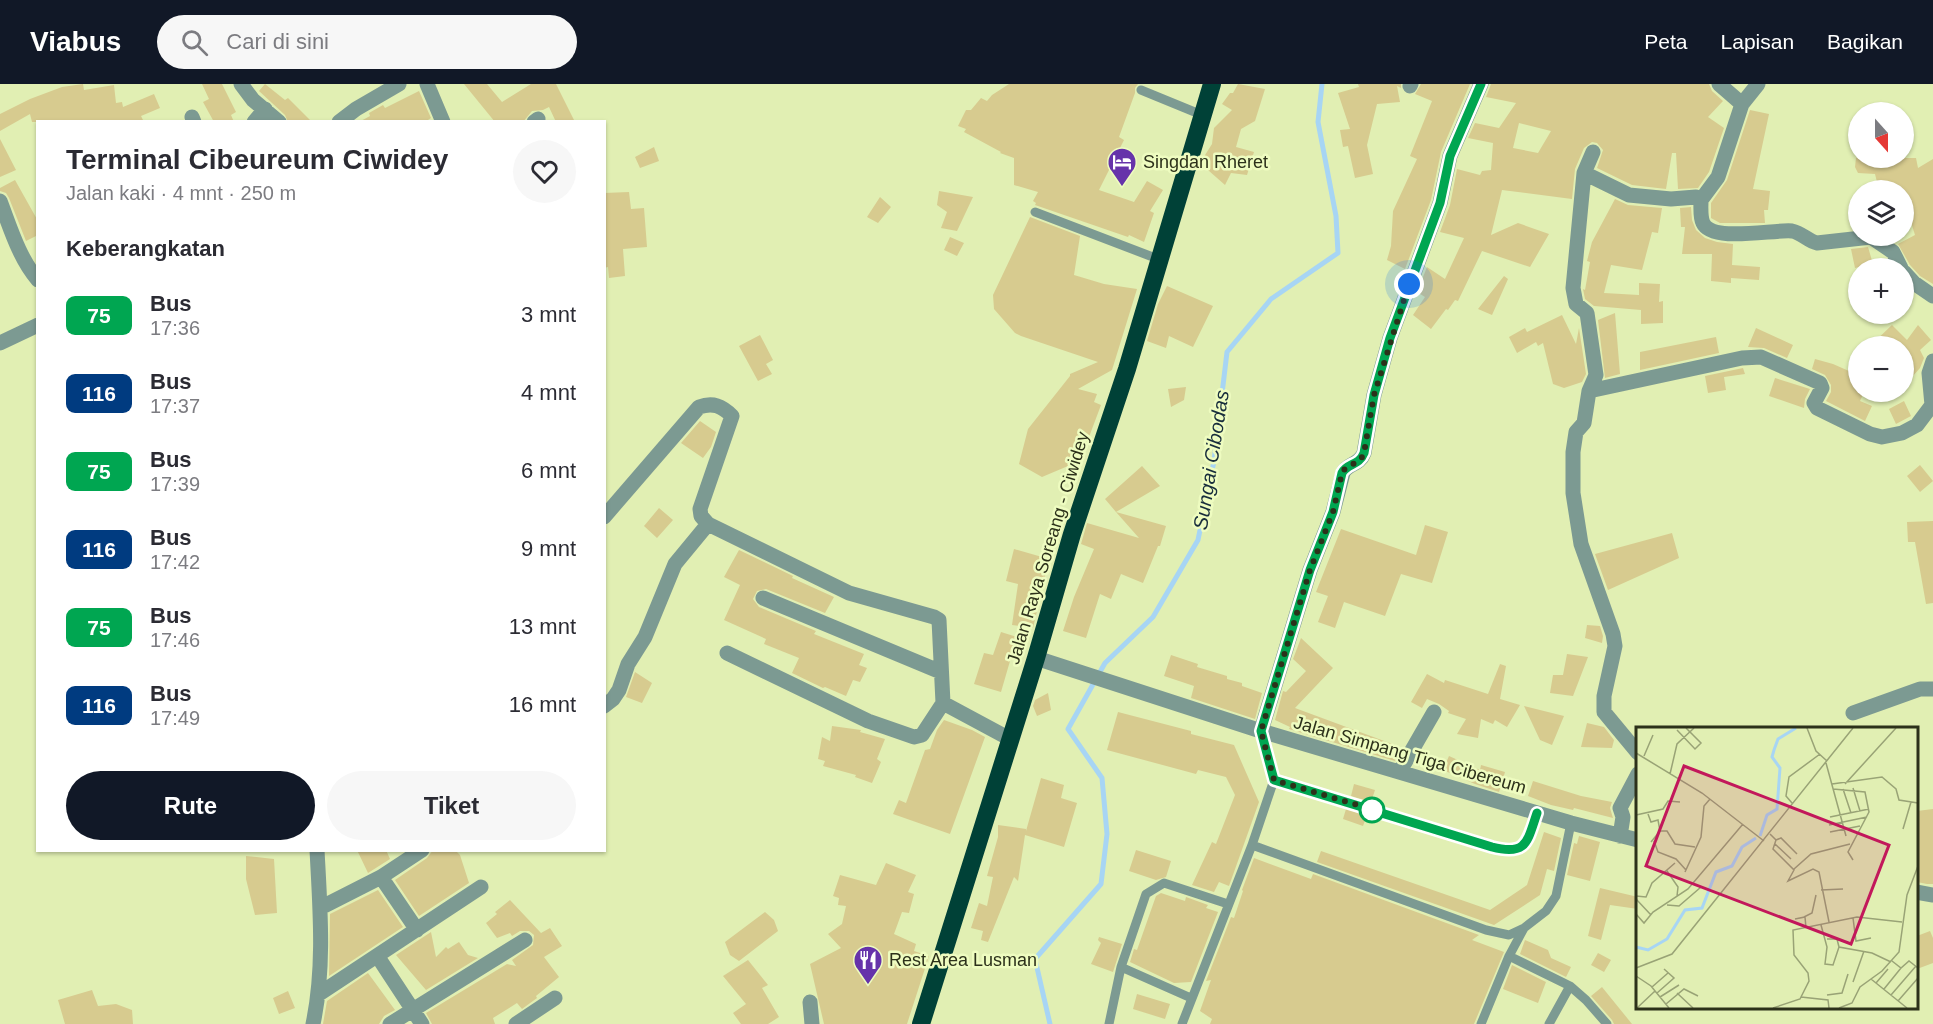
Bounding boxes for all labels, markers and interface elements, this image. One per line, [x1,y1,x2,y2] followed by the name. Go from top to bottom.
[157,15,577,69] search box
[30,26,121,57] text: Viabus
[178,26,211,59] icon: search
[226,29,329,54] text: Cari di sini
[1644,30,1688,53] text: Peta
[1721,30,1794,53] text: Lapisan
[1827,30,1903,53] text: Bagikan
[1848,102,1914,168] north arrow
[1848,102,1914,402] map controls
[513,140,576,203] button: heart
[66,144,448,175] text: Terminal Cibeureum Ciwidey
[1106,146,1138,188] hotel icon: Singdan Rheret
[1143,152,1268,172] place label: Singdan Rheret
[1848,180,1914,246] button: layers
[66,182,296,204] text: Jalan kaki · 4 mnt · 250 m
[66,236,225,261] text: Keberangkatan
[1848,258,1914,324] button: +
[1394,269,1424,299] your location
[150,291,192,316] text: Bus
[521,302,576,327] text: 3 mnt
[87,304,111,327] text: 75
[150,317,200,339] text: 17:36
[1848,336,1914,402] button: −
[150,369,192,394] text: Bus
[521,380,576,405] text: 4 mnt
[82,382,116,405] text: 116
[1189,389,1233,531] water label: Sungai Cibodas
[150,395,200,417] text: 17:37
[1003,429,1093,667] street label: Jalan Raya Soreang - Ciwidey
[150,447,192,472] text: Bus
[521,458,576,483] text: 6 mnt
[87,460,111,483] text: 75
[150,473,200,495] text: 17:39
[150,525,192,550] text: Bus
[521,536,576,561] text: 9 mnt
[82,538,116,561] text: 116
[150,551,200,573] text: 17:42
[150,603,192,628] text: Bus
[509,614,576,639] text: 13 mnt
[87,616,111,639] text: 75
[150,629,200,651] text: 17:46
[150,681,192,706] text: Bus
[509,692,576,717] text: 16 mnt
[82,694,116,717] text: 116
[150,707,200,729] text: 17:49
[1291,712,1529,798] street label: Jalan Simpang Tiga Cibereum
[1636,727,1918,1009] inset map
[66,771,315,840] button: Rute
[327,771,576,840] button: Tiket
[1359,797,1385,823] unlabelled marker
[852,944,884,986] restaurant icon: Rest Area Lusman
[889,950,1037,970] place label: Rest Area Lusman

